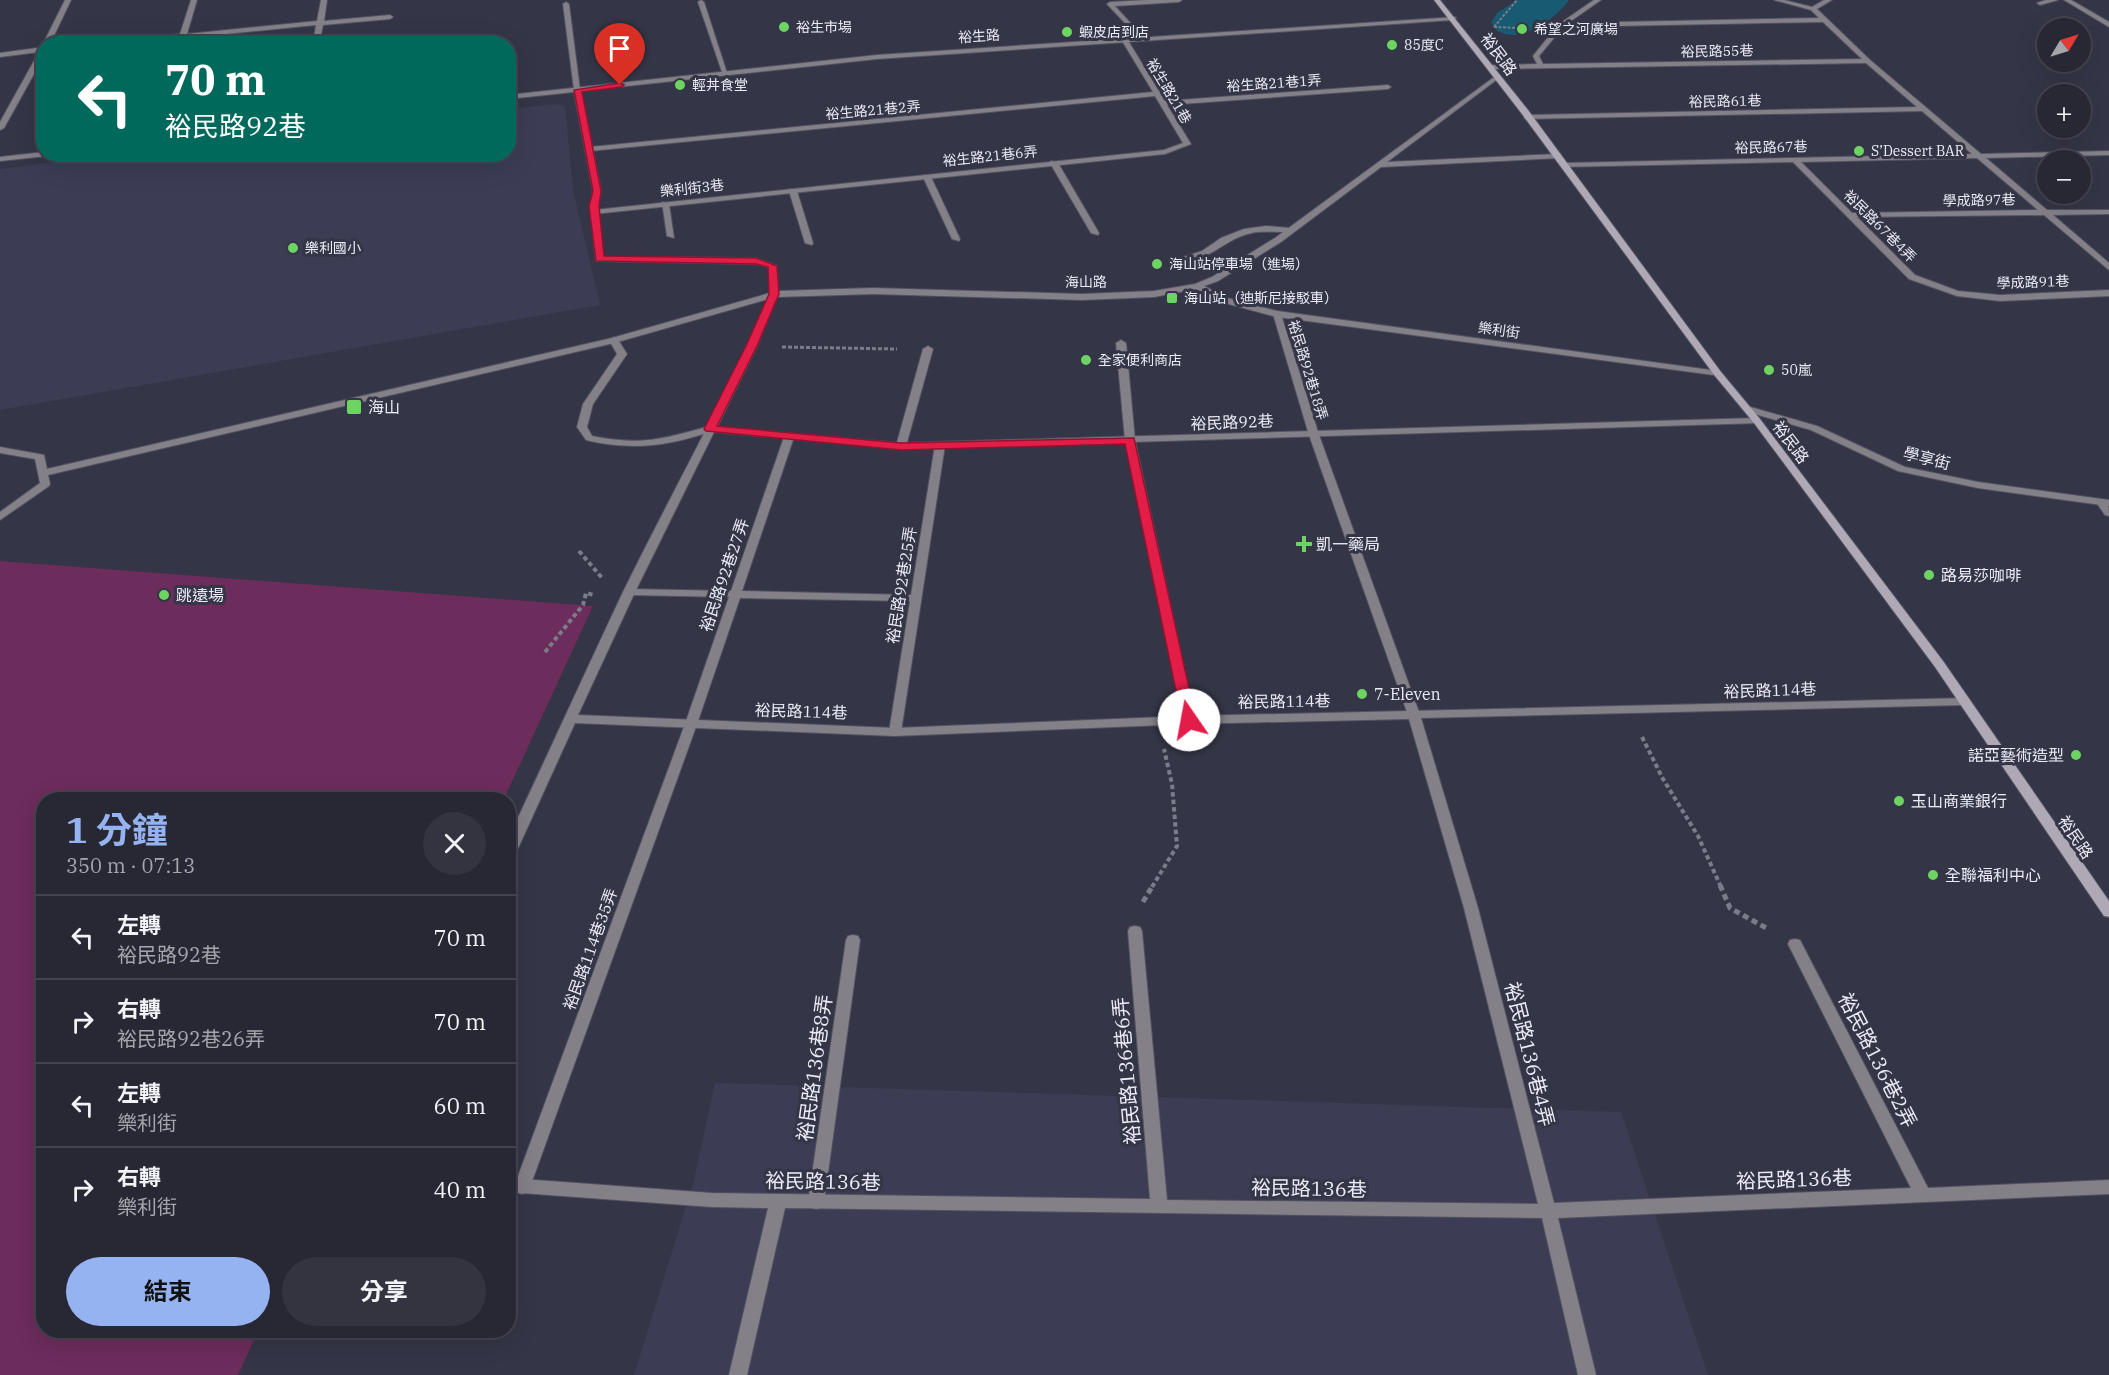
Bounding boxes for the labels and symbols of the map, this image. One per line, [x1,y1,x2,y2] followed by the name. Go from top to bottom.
[796,18,852,36] place label: 裕生市場
[2037,18,2091,72] north arrow
[777,20,791,34] marker: 裕生市場
[1534,20,1618,38] place label: 希望之河廣場
[1515,22,1529,36] marker: 希望之河廣場
[594,23,645,85] pin
[1079,23,1149,41] place label: 蝦皮店到店
[1060,25,1074,39] marker: 蝦皮店到店
[957,26,1001,46] street label: 裕生路
[1477,29,1521,79] street label: 裕民路
[1404,36,1444,54] place label: 85度C
[1385,38,1399,52] marker: 85度C
[1680,41,1754,61] street label: 裕民路55巷
[1143,55,1195,127] street label: 裕生路21巷
[1226,71,1322,95] street label: 裕生路21巷1弄
[692,76,748,94] place label: 輕丼食堂
[673,78,687,92] marker: 輕丼食堂
[1688,91,1762,111] street label: 裕民路61巷
[825,97,921,123] street label: 裕生路21巷2弄
[1734,137,1808,157] street label: 裕民路67巷
[942,142,1038,170] street label: 裕生路21巷6弄
[1871,142,1965,160] place label: S’Dessert BAR
[1852,144,1866,158] marker: S’Dessert BAR
[659,176,725,200] street label: 樂利街3巷
[1840,186,1920,266] street label: 裕民路67巷4弄
[1942,190,2016,210] street label: 學成路97巷
[305,239,361,257] place label: 樂利國小
[286,241,300,255] marker: 樂利國小
[1169,255,1309,273] place label: 海山站停車場（進場）
[1150,257,1164,271] marker: 海山站停車場（進場）
[1996,272,2070,292] street label: 學成路91巷
[1065,273,1107,291] street label: 海山路
[1184,289,1338,307] place label: 海山站（迪斯尼接駁車）
[1165,291,1179,305] marker: 海山站（迪斯尼接駁車）
[1284,318,1332,422] street label: 裕民路92巷18弄
[1477,318,1521,342] street label: 樂利街
[1098,351,1182,369] place label: 全家便利商店
[1079,353,1093,367] marker: 全家便利商店
[1781,361,1813,379] place label: 50嵐
[1762,363,1776,377] marker: 50嵐
[368,397,400,417] place label: 海山
[345,398,363,416] marker: 海山
[1190,411,1274,433] street label: 裕民路92巷
[1769,417,1813,467] street label: 裕民路
[1901,442,1953,474] street label: 學享街
[695,516,753,634] street label: 裕民路92巷27弄
[882,525,920,645] street label: 裕民路92巷25弄
[1316,534,1380,554] place label: 凱一藥局
[1297,537,1311,551] marker: 凱一藥局
[1941,565,2021,585] place label: 路易莎咖啡
[1922,568,1936,582] marker: 路易莎咖啡
[176,585,224,605] place label: 跳遠場
[157,588,171,602] marker: 跳遠場
[1723,678,1817,702] street label: 裕民路114巷
[1374,684,1441,704] place label: 7-Eleven
[1355,687,1369,701] marker: 7-Eleven
[1157,688,1221,752] position arrow
[1237,690,1331,712] street label: 裕民路114巷
[754,699,848,723] street label: 裕民路114巷
[1968,745,2064,765] place label: 諾亞藝術造型
[2069,748,2083,762] marker: 諾亞藝術造型
[1911,791,2007,811] place label: 玉山商業銀行
[1892,794,1906,808] marker: 玉山商業銀行
[2054,812,2098,862] street label: 裕民路
[1945,865,2041,885] place label: 全聯福利中心
[1926,868,1940,882] marker: 全聯福利中心
[559,885,621,1013] street label: 裕民路114巷35弄
[1499,979,1561,1129] street label: 裕民路136巷4弄
[1832,988,1924,1132] street label: 裕民路136巷2弄
[790,993,838,1143] street label: 裕民路136巷8弄
[1106,996,1146,1146] street label: 裕民路136巷6弄
[1736,1163,1852,1195] street label: 裕民路136巷
[765,1166,881,1196] street label: 裕民路136巷
[1251,1173,1367,1203] street label: 裕民路136巷

